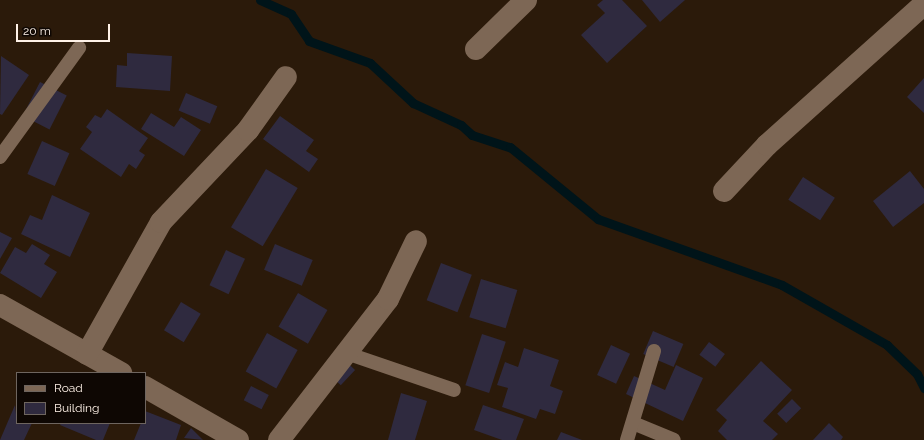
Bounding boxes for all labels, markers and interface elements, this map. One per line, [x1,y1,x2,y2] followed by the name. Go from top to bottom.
[18,16,112,42] scale bar
[23,24,51,38] text: 20 m
[16,372,146,424] legend
[54,381,83,395] text: Road
[54,401,100,415] text: Building

